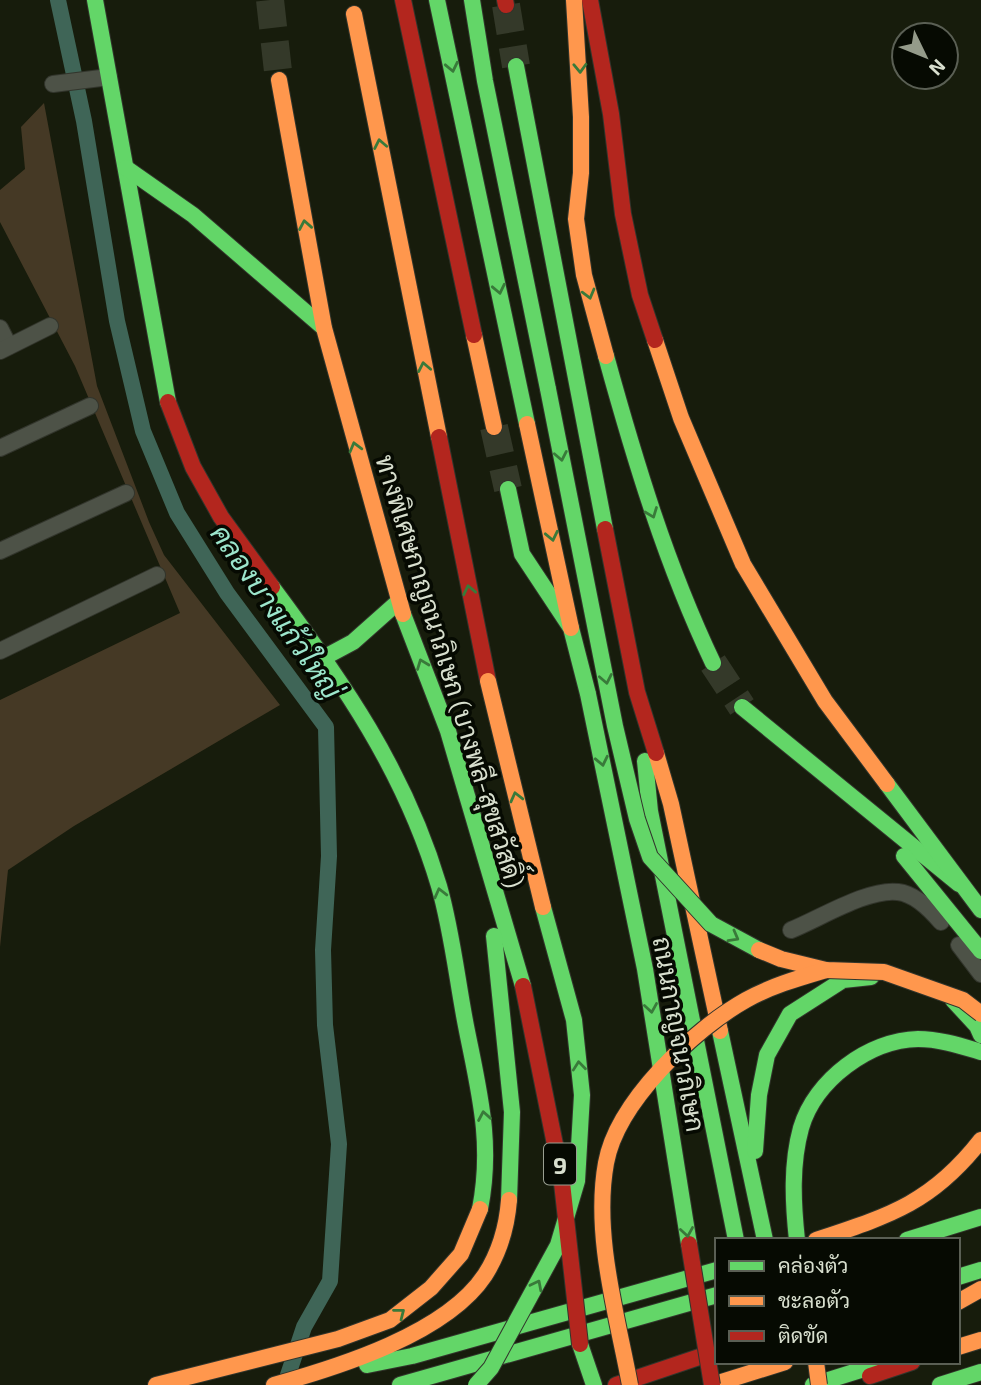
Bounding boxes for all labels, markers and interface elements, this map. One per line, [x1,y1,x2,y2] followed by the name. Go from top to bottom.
[890,21,960,91] north arrow
[925,55,951,81] text: N
[443,61,458,73] one-way arrow
[572,63,587,74] one-way arrow
[373,138,388,150] one-way arrow
[299,219,314,231] one-way arrow
[491,283,506,295] one-way arrow
[581,288,595,300] one-way arrow
[417,361,432,373] one-way arrow
[349,441,364,453] one-way arrow
[366,449,537,893] street label: ทางพิเศษกาญจนาภิเษก (บางพลี-สุขสวัสดิ์)
[553,450,568,462] one-way arrow
[643,506,657,518] one-way arrow
[203,517,352,708] water label: คลองบางแก้วใหญ่
[543,530,558,542] one-way arrow
[462,584,477,596] one-way arrow
[417,659,431,671] one-way arrow
[597,673,612,685] one-way arrow
[594,755,609,767] one-way arrow
[510,791,524,803] one-way arrow
[434,887,448,899] one-way arrow
[727,929,740,942] one-way arrow
[646,934,712,1134] street label: ถนนกาญจนาภิเษก
[644,1002,659,1014] one-way arrow
[572,1060,587,1071] one-way arrow
[477,1110,492,1122] one-way arrow
[544,1144,576,1184] road number: 9
[679,1226,694,1238] one-way arrow
[715,1238,960,1364] legend
[778,1252,848,1277] text: คล่องตัว
[529,1280,543,1292] one-way arrow
[778,1287,850,1312] text: ชะลอตัว
[393,1308,405,1321] one-way arrow
[778,1322,828,1347] text: ติดขัด

